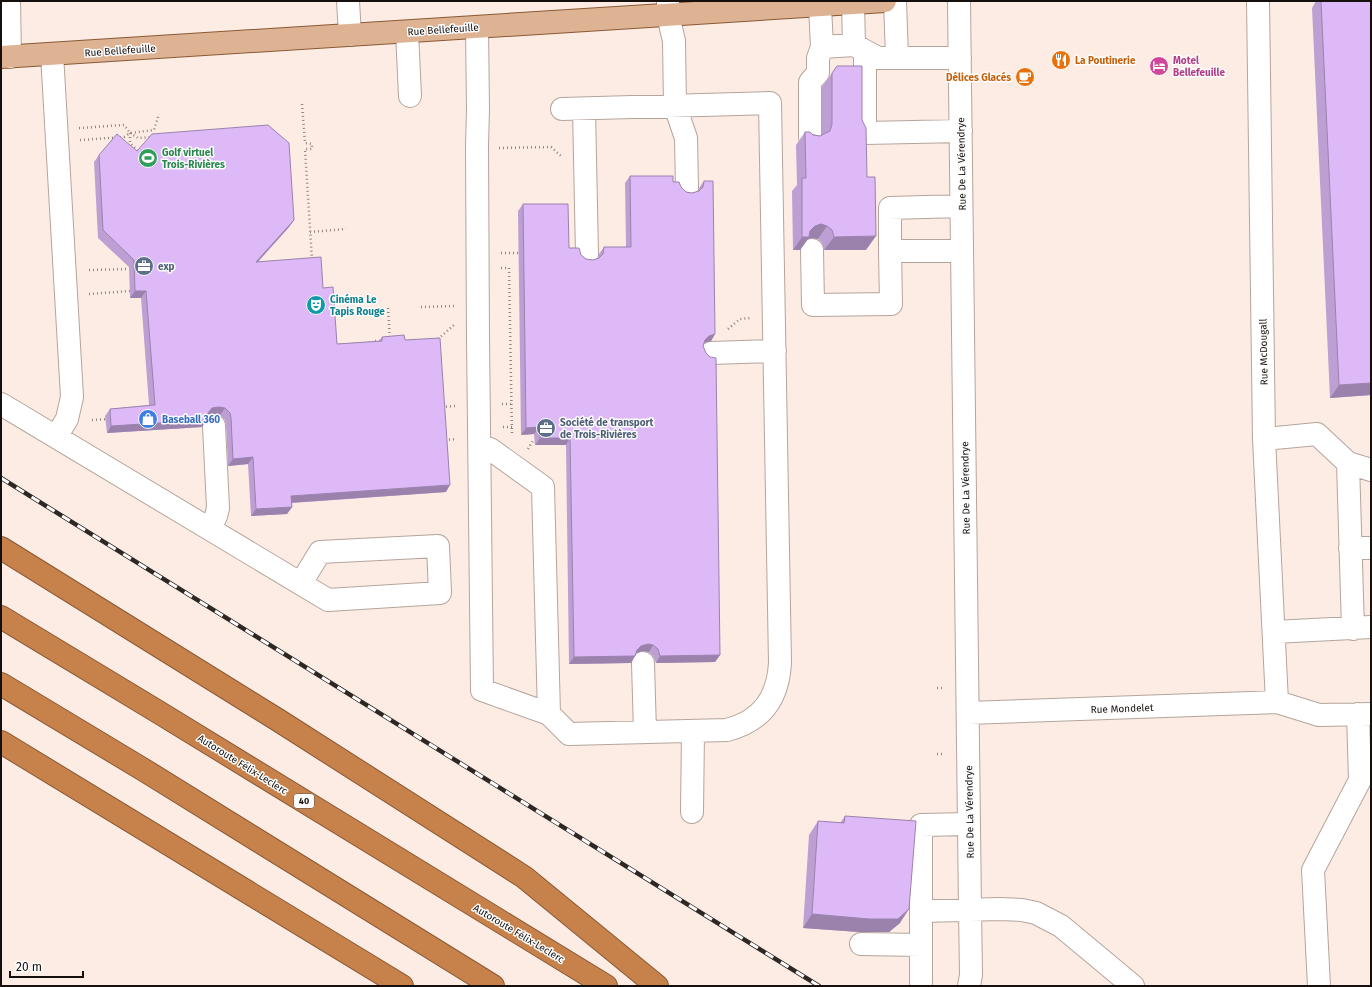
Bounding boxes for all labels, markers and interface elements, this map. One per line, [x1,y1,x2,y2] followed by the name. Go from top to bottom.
[407,22,479,38] street label: Rue Bellefeuille
[84,43,156,59] street label: Rue Bellefeuille
[1050,49,1072,71] restaurant icon: La Poutinerie
[1075,55,1136,67] place label: La Poutinerie
[1148,55,1170,77] hotel icon: Motel Bellefeuille
[1173,55,1226,79] place label: Motel Bellefeuille
[1014,66,1036,88] cafe icon: Délices Glacés
[946,71,1011,84] place label: Délices Glacés
[955,117,969,211] street label: Rue De La Vérendrye
[137,147,159,169] sports icon: Golf virtuel Trois-Rivières
[162,147,225,171] place label: Golf virtuel Trois-Rivières
[133,255,155,277] office icon: exp
[158,261,175,273] place label: exp
[330,293,385,318] place label: Cinéma Le Tapis Rouge
[305,294,327,316] theatre icon: Cinéma Le Tapis Rouge
[1257,318,1271,386] street label: Rue McDougall
[137,408,159,430] shop icon: Baseball 360
[162,414,220,426] place label: Baseball 360
[560,416,654,441] place label: Société de transport de Trois-Rivières
[535,417,557,439] office icon: Société de transport de Trois-Rivières
[959,441,973,535] street label: Rue De La Vérendrye
[1090,702,1154,716] street label: Rue Mondelet
[195,732,290,797] street label: Autoroute Félix-Leclerc
[963,765,977,859] street label: Rue De La Vérendrye
[294,794,314,808] road number: 40
[471,902,566,966] street label: Autoroute Félix-Leclerc
[10,953,83,979] scale bar
[16,960,42,974] text: 20 m

